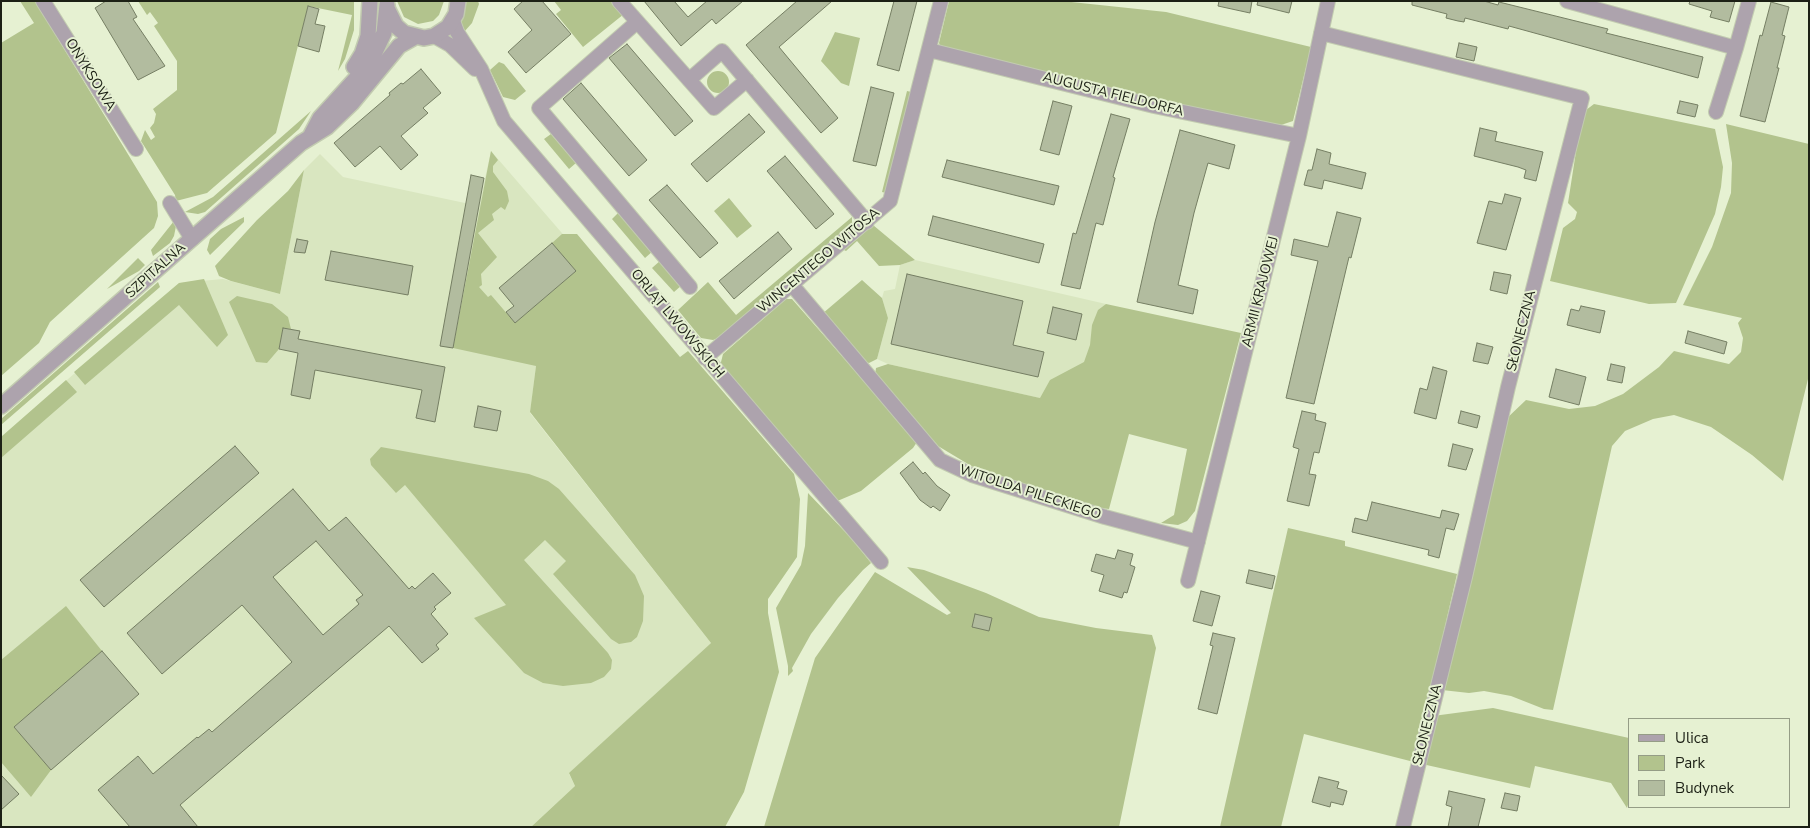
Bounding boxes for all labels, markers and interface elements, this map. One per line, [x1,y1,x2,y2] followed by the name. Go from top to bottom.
[61,36,119,114] street label: ONYKSOWA
[1041,69,1185,121] street label: AUGUSTA FIELDORFA
[754,205,884,317] street label: WINCENTEGO WITOSA
[1239,235,1283,349] street label: ARMII KRAJOWEJ
[123,240,189,302] street label: SZPITALNA
[627,266,727,382] street label: ORLĄT LWOWSKICH
[1504,289,1540,373] street label: SŁONECZNA
[957,462,1103,524] street label: WITOLDA PILECKIEGO
[1410,683,1446,767] street label: SŁONECZNA
[1628,718,1790,808] legend
[1675,728,1709,748] text: Ulica
[1675,753,1705,773] text: Park
[1675,778,1734,798] text: Budynek

